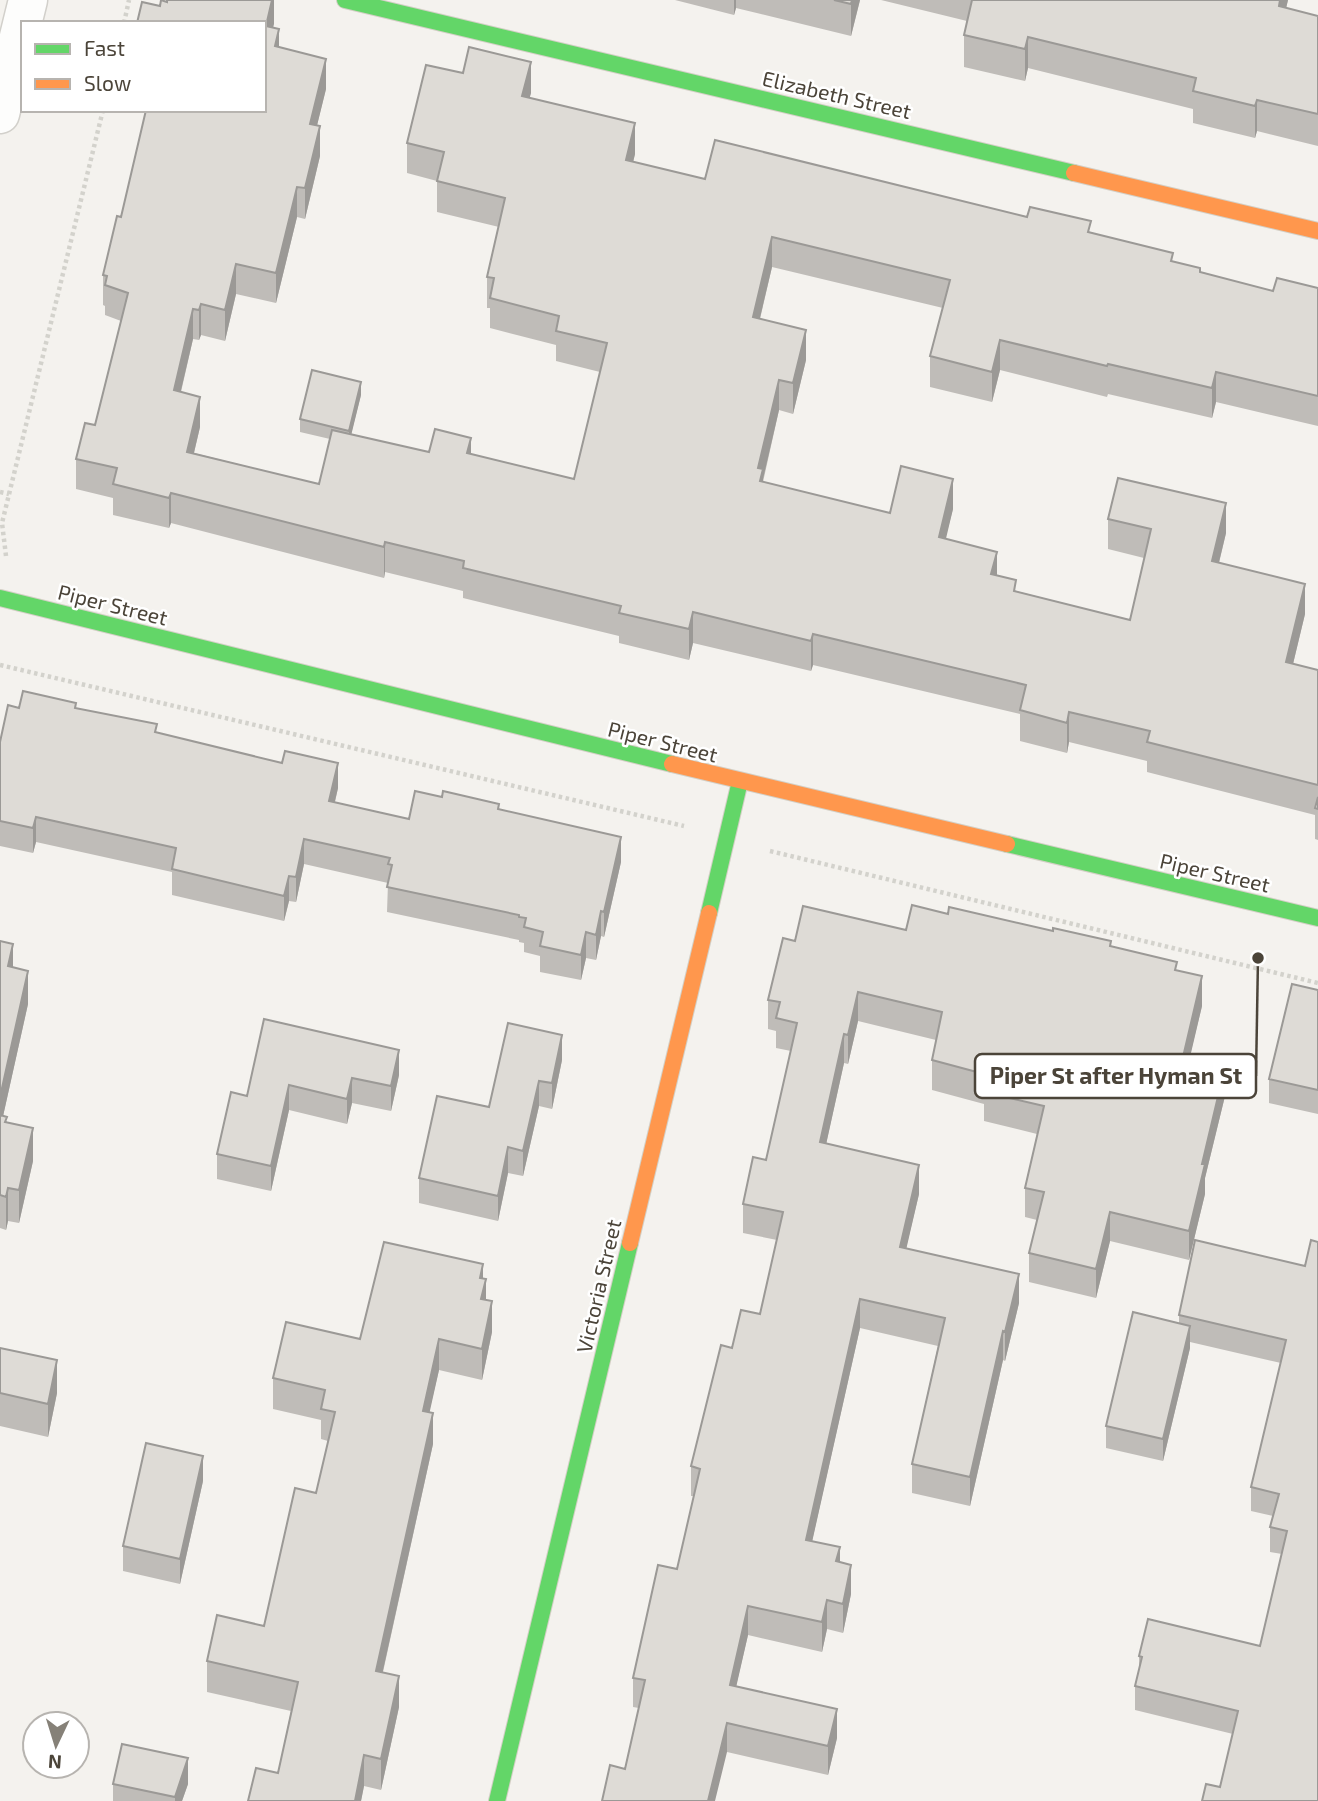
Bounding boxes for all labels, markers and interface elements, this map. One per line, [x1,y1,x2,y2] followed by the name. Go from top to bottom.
[21,21,266,112] legend
[84,35,125,60] text: Fast
[760,65,914,123] street label: Elizabeth Street
[84,70,131,95] text: Slow
[56,578,170,630] street label: Piper Street
[606,715,720,767] street label: Piper Street
[1158,847,1272,897] street label: Piper Street
[975,1054,1256,1098] callout: Piper St after Hyman St
[990,1061,1242,1089] text: Piper St after Hyman St
[570,1217,626,1355] street label: Victoria Street
[21,1710,91,1780] north arrow
[47,1751,62,1774] text: N

